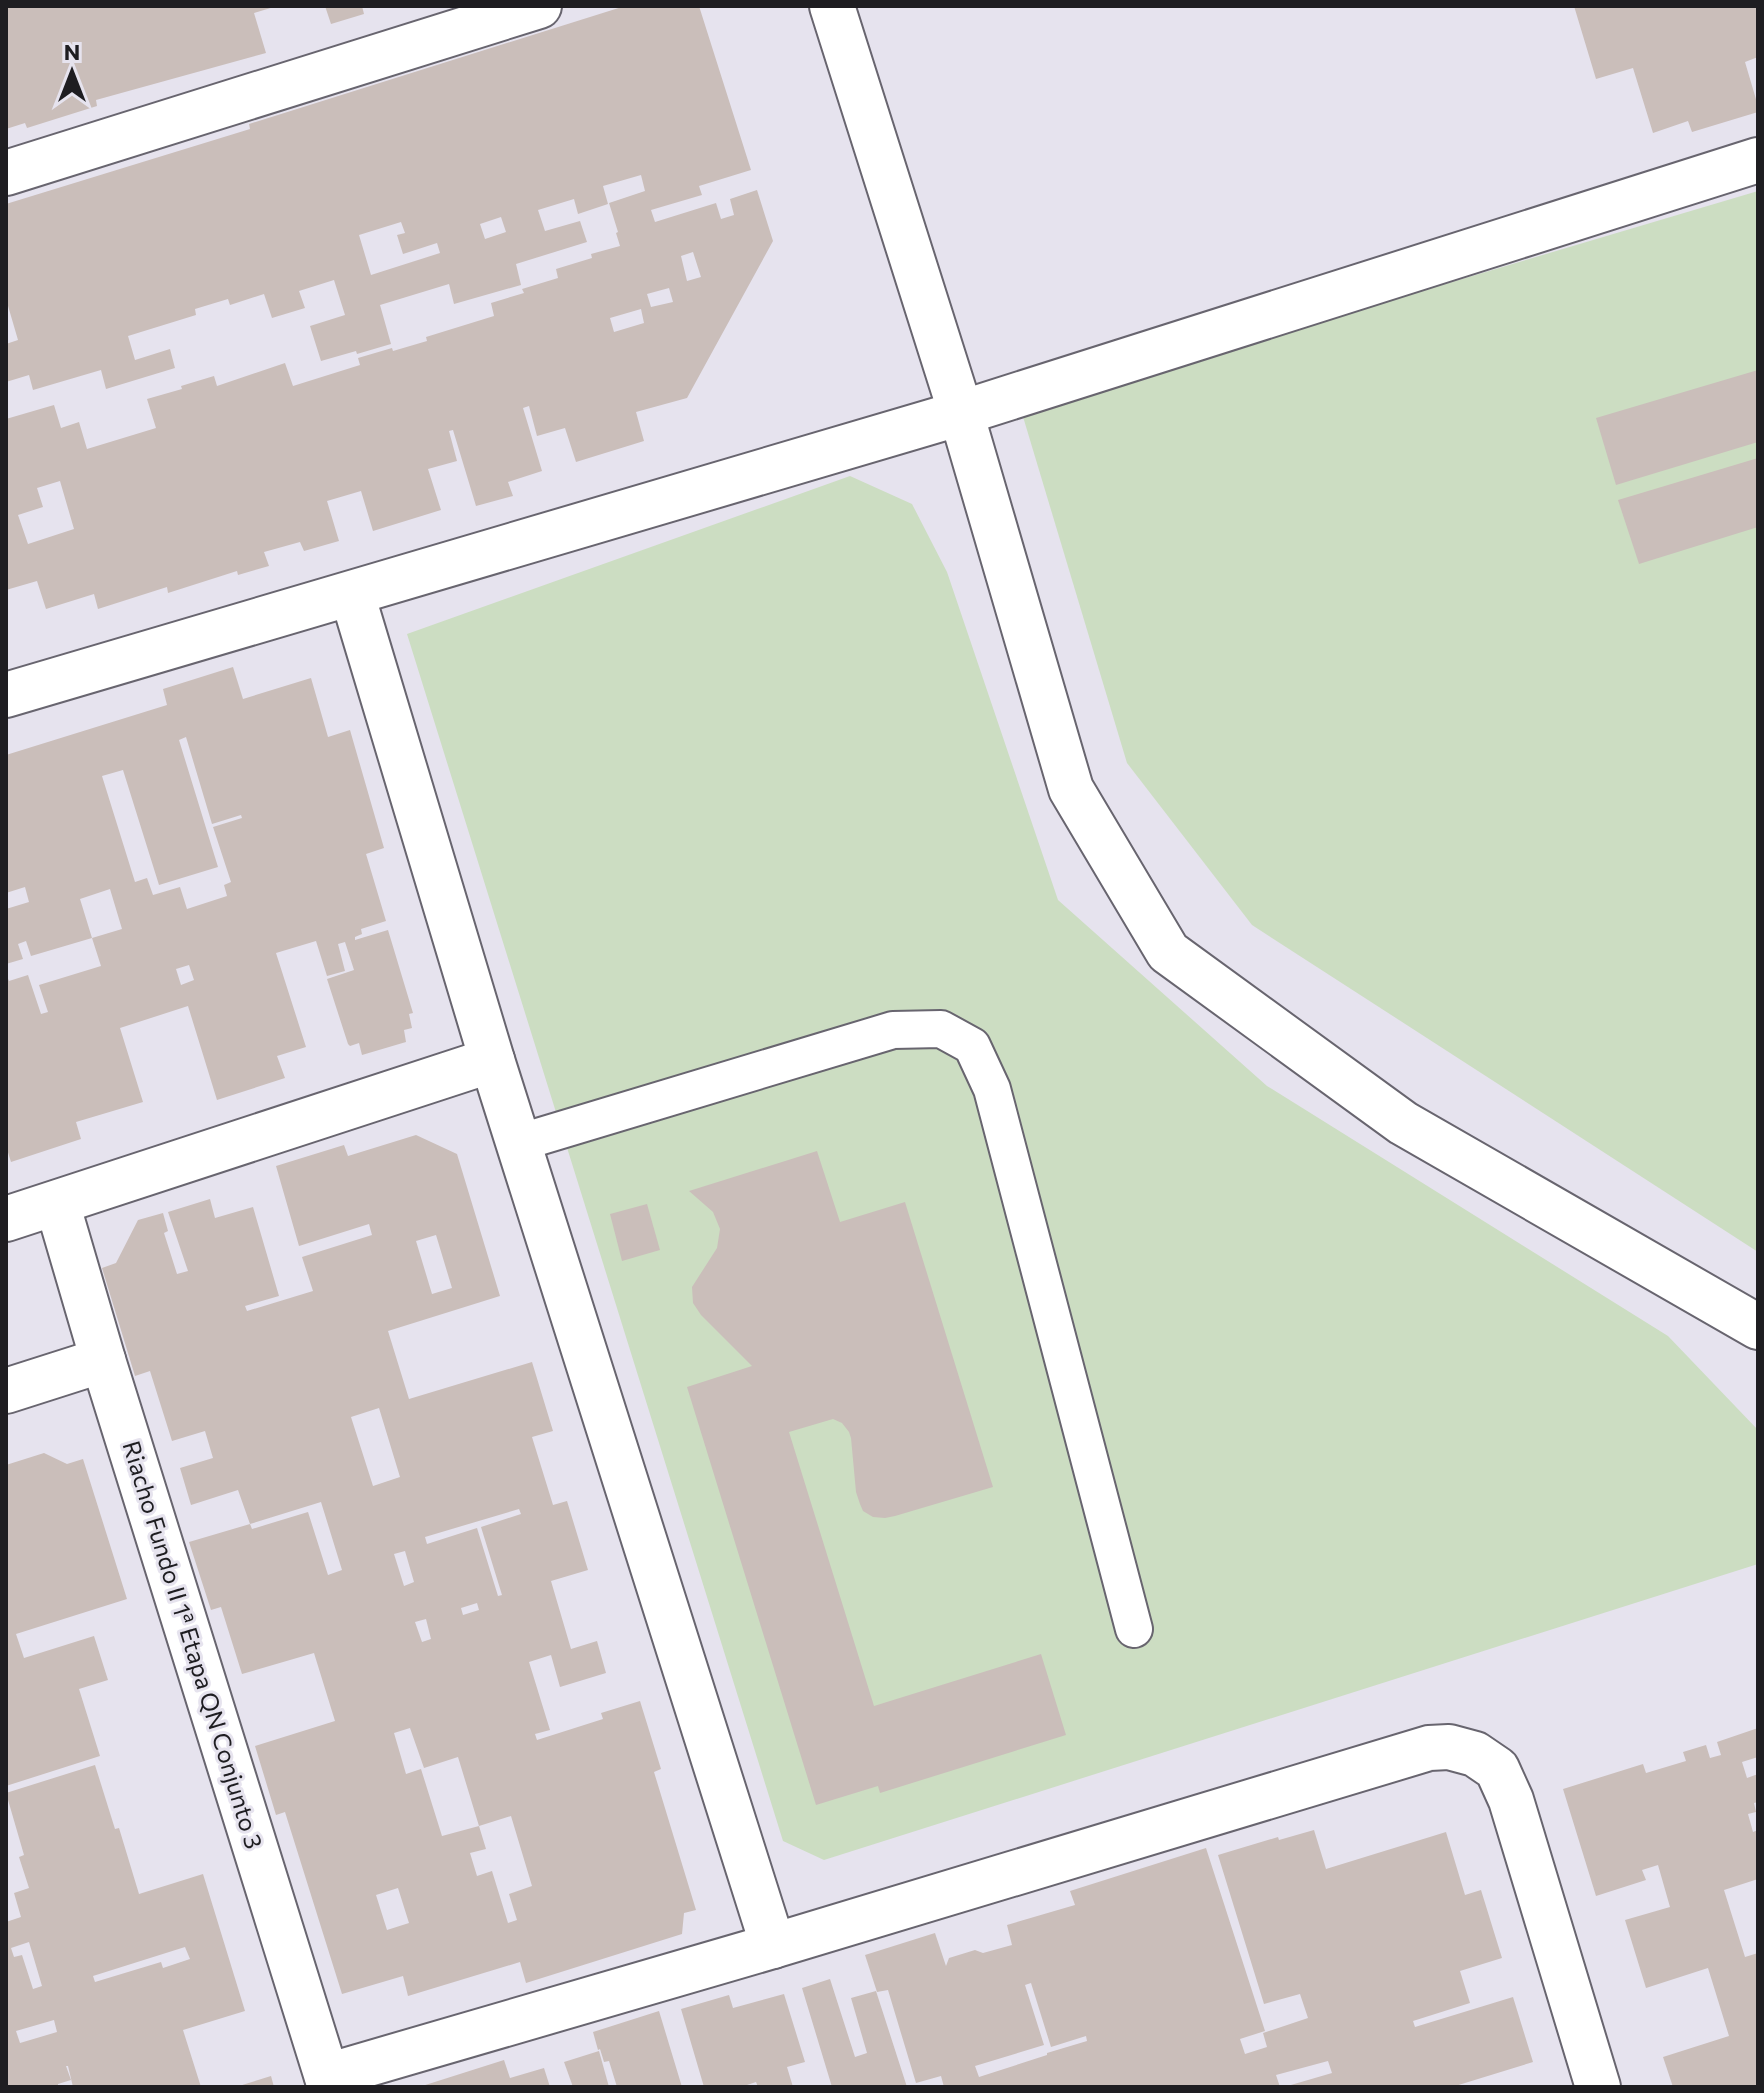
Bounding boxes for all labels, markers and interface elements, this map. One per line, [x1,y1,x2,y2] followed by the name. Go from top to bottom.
[32,32,112,112] north arrow
[64,38,80,65] text: N
[117,1437,269,1852] street label: Riacho Fundo II 1ª Etapa QN Conjunto 3

